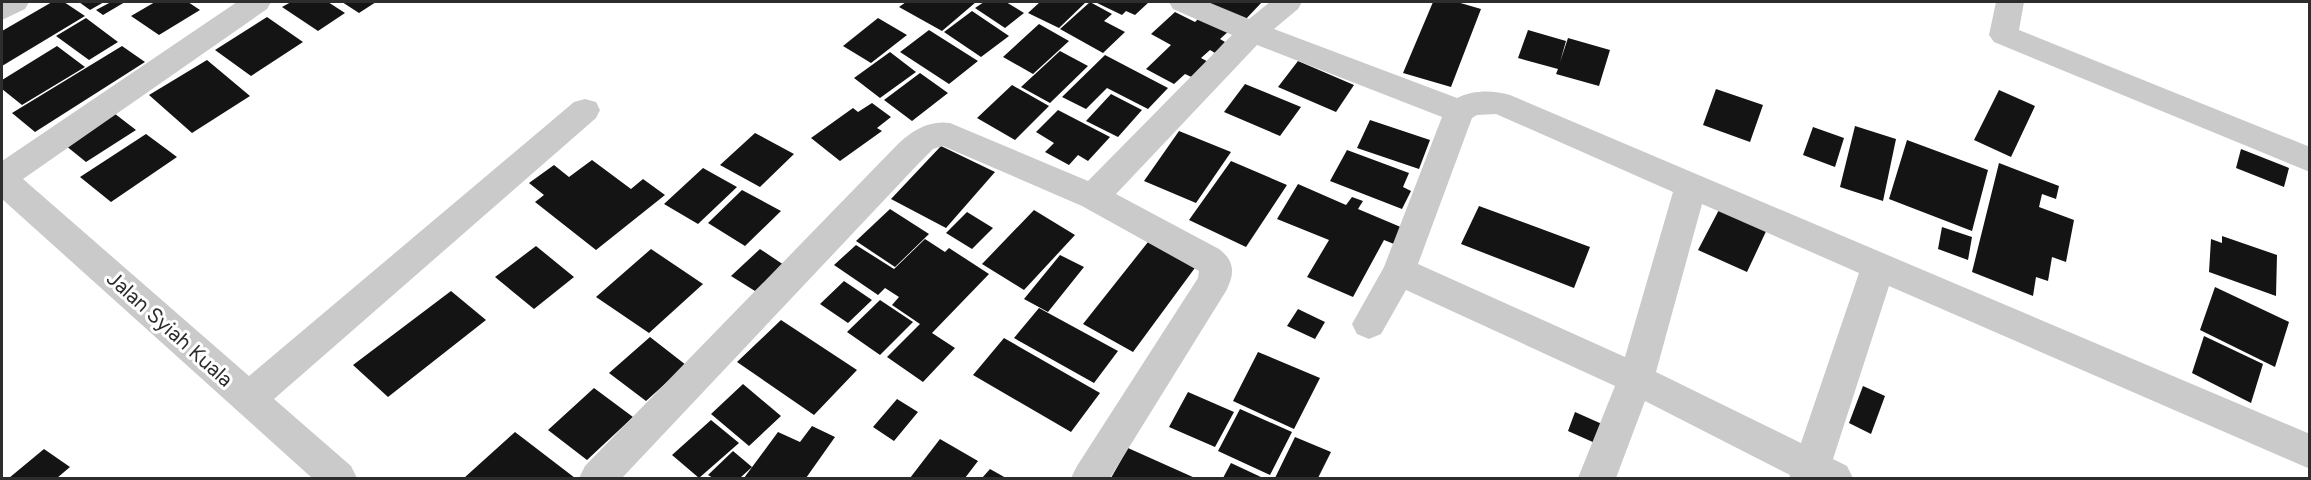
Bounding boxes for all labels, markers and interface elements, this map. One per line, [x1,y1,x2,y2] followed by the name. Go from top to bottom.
[102,266,238,392] street label: Jalan Syiah Kuala

